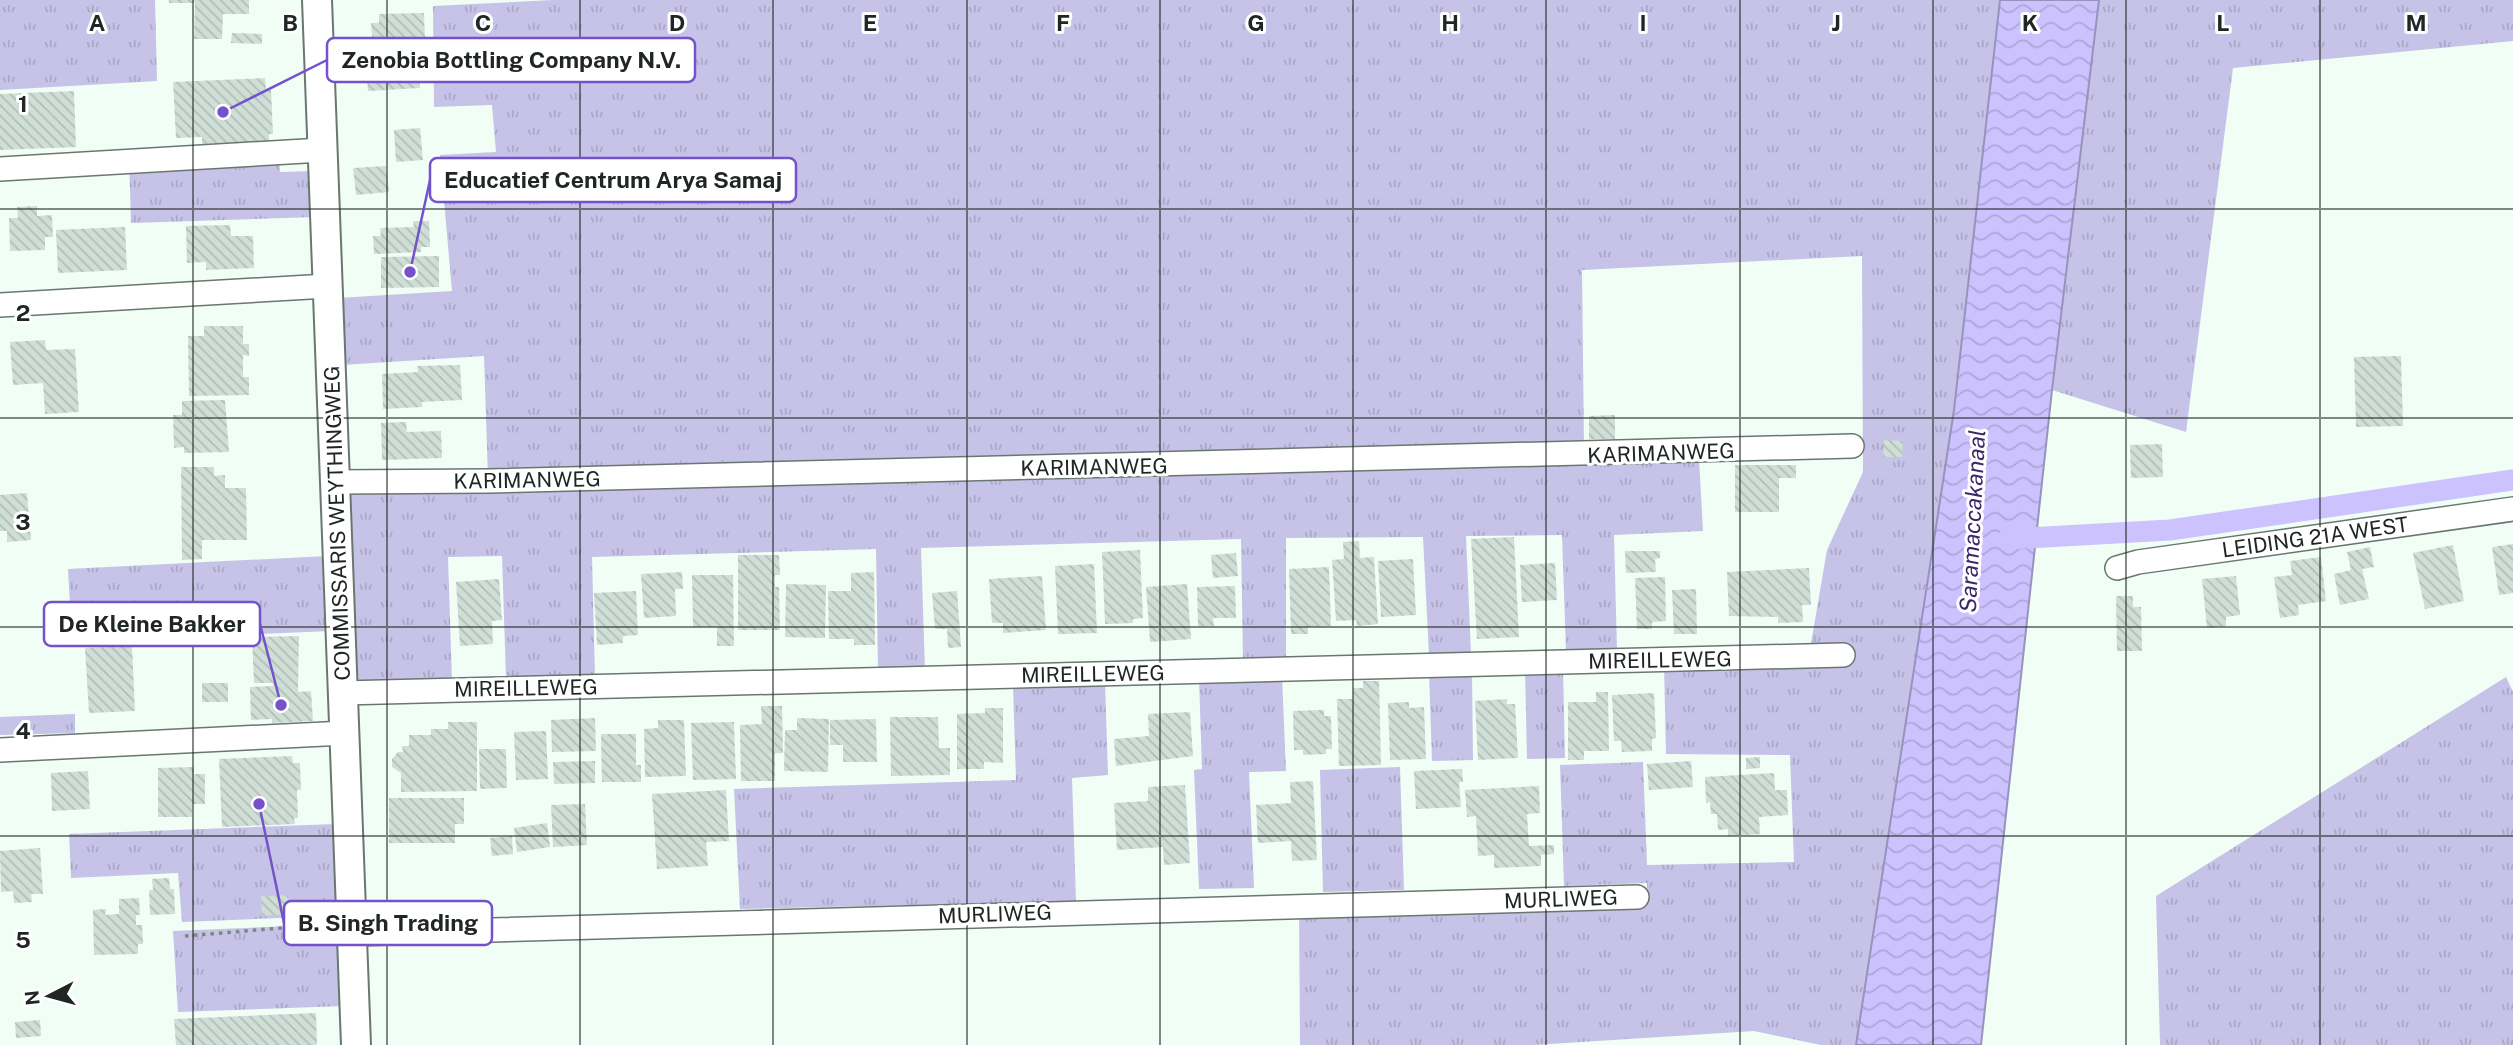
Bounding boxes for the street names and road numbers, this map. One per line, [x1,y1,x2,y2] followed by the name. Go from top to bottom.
[319,365,355,681] street label: COMMISSARIS WEYTHINGWEG
[1587,438,1735,468] street label: KARIMANWEG
[1020,453,1168,481] street label: KARIMANWEG
[453,466,601,494] street label: KARIMANWEG
[2220,512,2410,562] street label: LEIDING 21A WEST
[1588,646,1732,674] street label: MIREILLEWEG
[1021,660,1165,688] street label: MIREILLEWEG
[454,674,598,702] street label: MIREILLEWEG
[1504,885,1618,913] street label: MURLIWEG
[938,900,1052,928] street label: MURLIWEG

